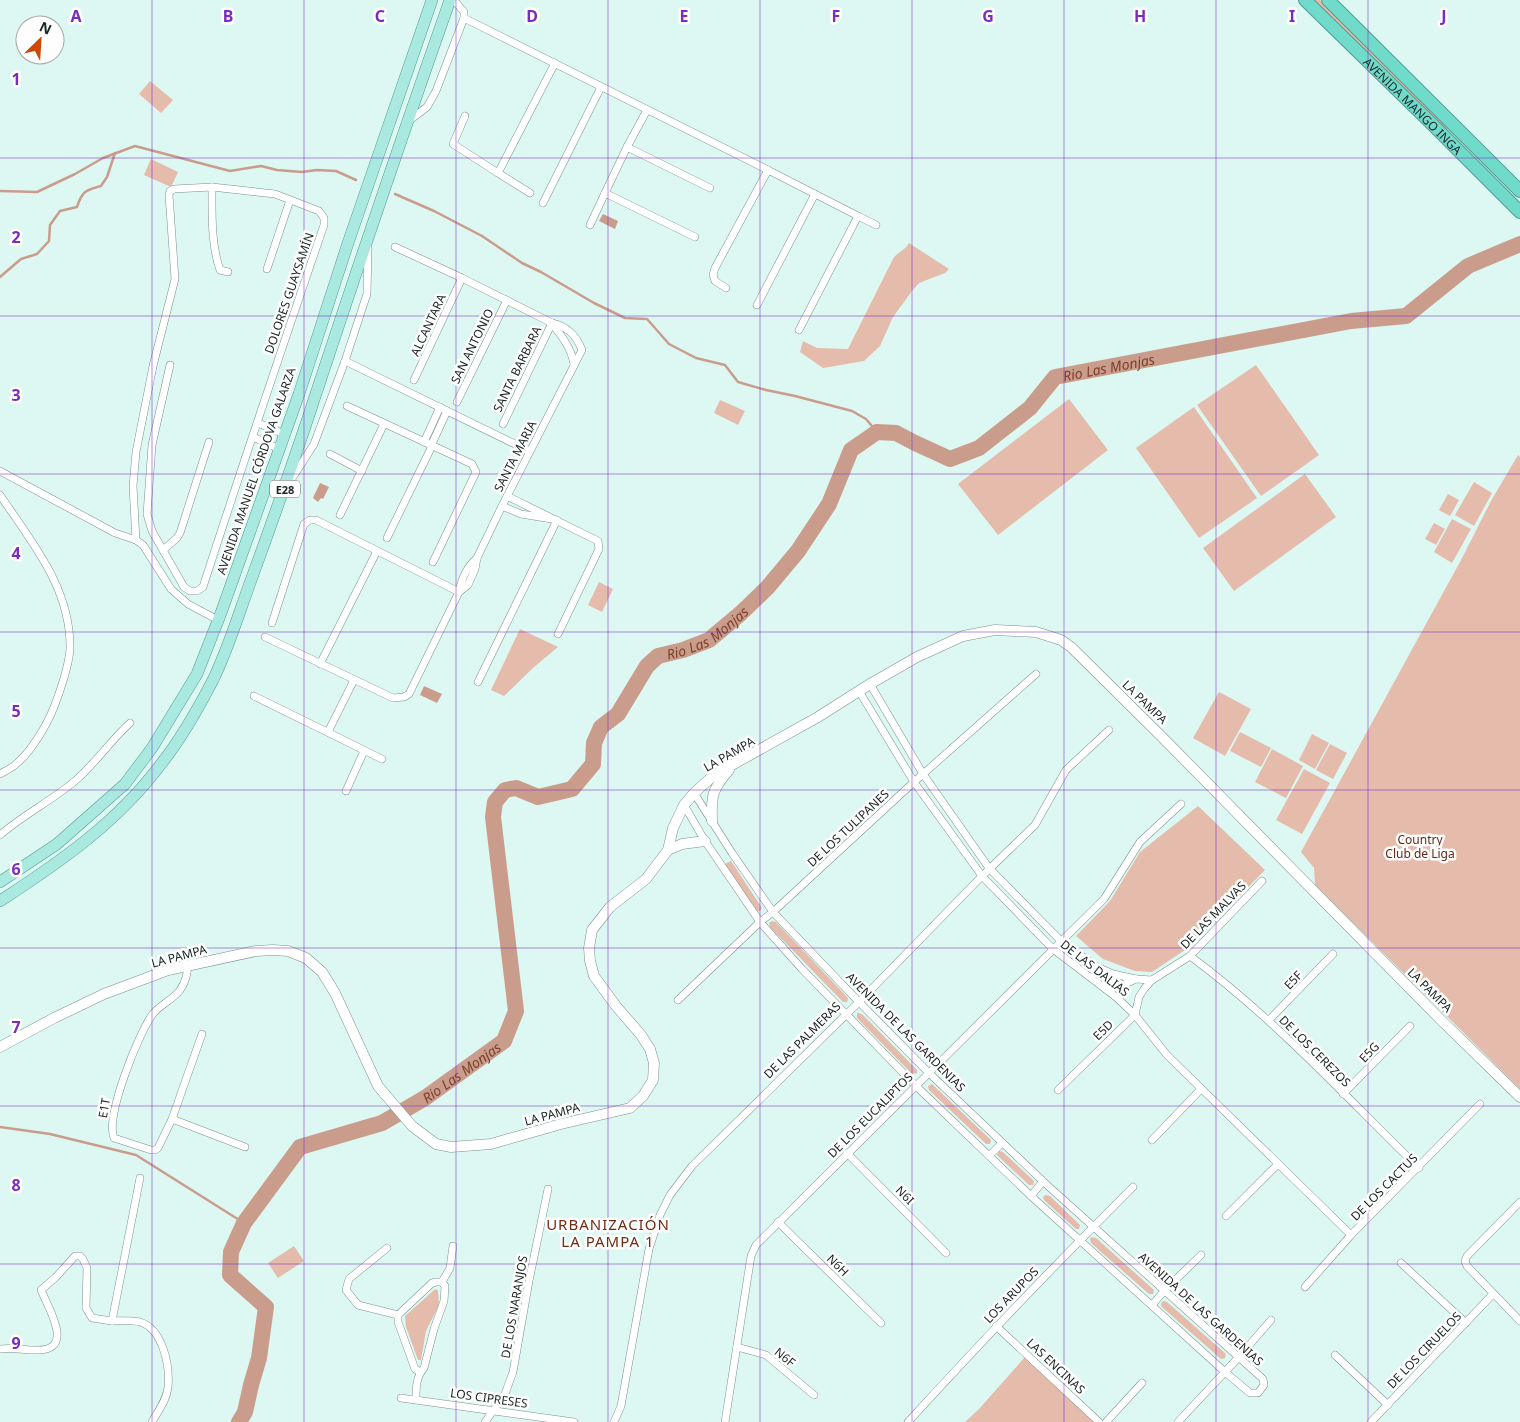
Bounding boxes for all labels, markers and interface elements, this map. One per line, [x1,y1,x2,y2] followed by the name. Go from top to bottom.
[70,5,82,27] text: A
[223,5,233,27] text: B
[375,5,385,27] text: C
[526,5,538,27] text: D
[680,5,689,27] text: E
[832,5,840,27] text: F
[982,5,994,27] text: G
[1134,5,1146,27] text: H
[1289,5,1295,27] text: I
[1439,5,1447,27] text: J
[15,15,65,65] north arrow
[37,17,55,39] text: N
[1360,53,1466,158] street label: AVENIDA MANGO INGA
[11,68,21,90] text: 1
[11,226,21,248] text: 2
[260,230,318,356] street label: DOLORES GUAYSAMÍN
[406,291,450,359] street label: ALCANTARA
[446,306,498,386] street label: SAN ANTONIO
[489,323,545,415] street label: SANTA BARBARA
[1061,349,1156,385] water label: Rio Las Monjas
[212,365,300,577] street label: AVENIDA MANUEL CÓRDOVA GALARZA
[11,384,21,406] text: 3
[490,417,540,494] street label: SANTA MARIA
[270,480,300,498] road number: E28
[11,542,21,564] text: 4
[664,602,752,663] water label: Rio Las Monjas
[1119,676,1172,728] street label: LA PAMPA
[11,700,21,722] text: 5
[700,732,758,776] street label: LA PAMPA
[803,785,893,870] street label: DE LOS TULIPANES
[1385,831,1455,862] park label: Country Club de Liga
[11,858,21,880] text: 6
[1176,877,1250,952] street label: DE LAS MALVAS
[1057,936,1133,1001] street label: DE LAS DALIAS
[149,940,209,972] street label: LA PAMPA
[1404,964,1456,1016] street label: LA PAMPA
[1280,967,1306,993] street label: E5F
[843,969,970,1096] street label: AVENIDA DE LAS GARDENIAS
[760,998,844,1082] street label: DE LAS PALMERAS
[1275,1011,1355,1091] street label: DE LOS CEREZOS
[11,1016,21,1038] text: 7
[1089,1016,1117,1044] street label: E5D
[418,1037,504,1107] water label: Rio Las Monjas
[1355,1038,1383,1066] street label: E5G
[824,1068,917,1161] street label: DE LOS EUCALIPTOS
[94,1096,114,1119] street label: E1T
[522,1098,582,1130] street label: LA PAMPA
[1347,1149,1422,1224] street label: DE LOS CACTUS
[11,1174,21,1196] text: 8
[892,1182,918,1208] street label: N6I
[546,1214,670,1251] district label: URBANIZACIÓN LA PAMPA 1
[1135,1248,1267,1370] street label: AVENIDA DE LAS GARDENIAS
[823,1250,853,1280] street label: N6H
[497,1254,531,1360] street label: DE LOS NARANJOS
[980,1263,1042,1327] street label: LOS ARUPOS
[1383,1308,1465,1392] street label: DE LOS CIRUELOS
[11,1332,21,1354] text: 9
[1023,1334,1089,1398] street label: LAS ENCINAS
[771,1343,799,1371] street label: N6F
[449,1384,529,1412] street label: LOS CIPRESES

